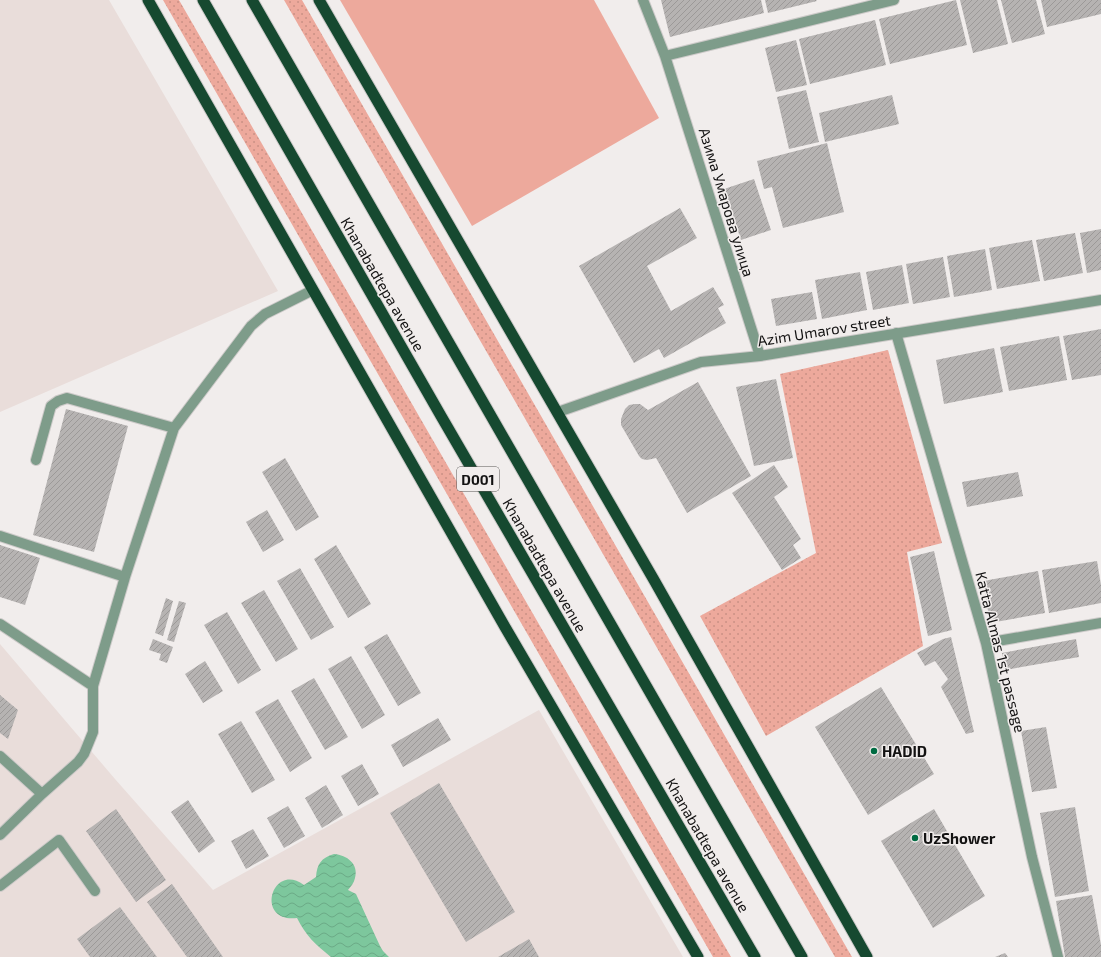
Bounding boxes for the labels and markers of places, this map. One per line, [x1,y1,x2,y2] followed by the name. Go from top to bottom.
[882,742,927,760] place label: HADID
[869,746,879,756] marker: HADID
[923,829,996,847] place label: UzShower
[910,833,920,843] marker: UzShower

